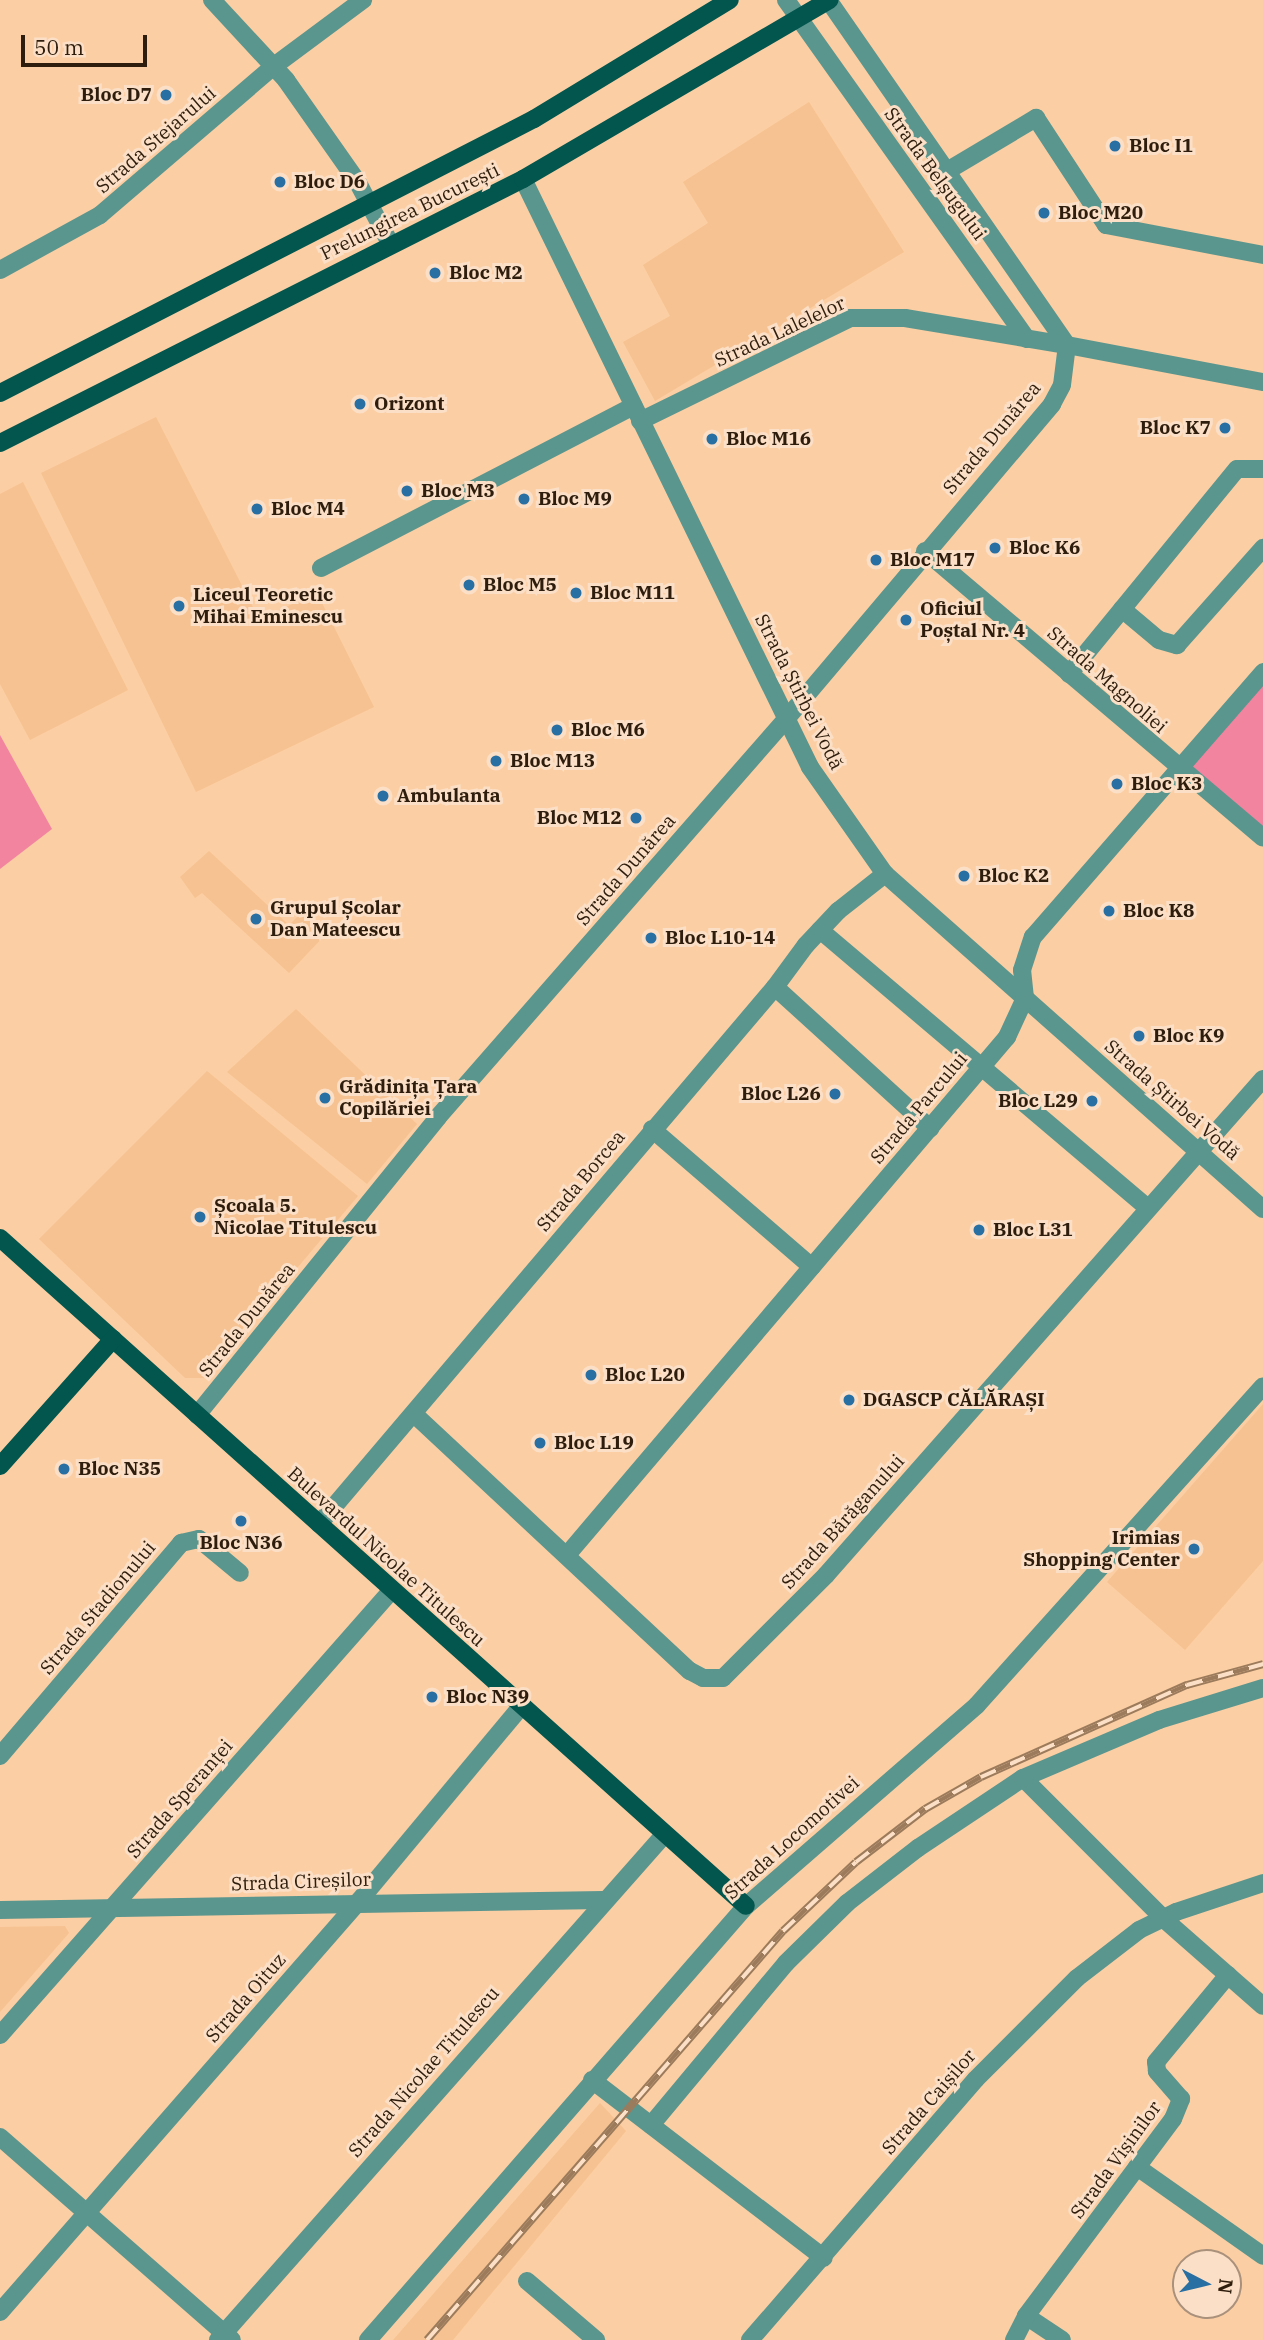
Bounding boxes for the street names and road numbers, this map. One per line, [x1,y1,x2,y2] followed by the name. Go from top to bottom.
[91,82,221,198] street label: Strada Stejarului
[879,103,991,245] street label: Strada Belșugului
[317,159,503,265] street label: Prelungirea București
[711,292,849,372] street label: Strada Lalelelor
[938,377,1046,499] street label: Strada Dunărea
[750,610,848,774] street label: Strada Știrbei Vodă
[1043,622,1171,738] street label: Strada Magnoliei
[572,810,680,930] street label: Strada Dunărea
[1100,1035,1244,1165] street label: Strada Știrbei Vodă
[866,1048,972,1168] street label: Strada Parcului
[532,1126,630,1236] street label: Strada Borcea
[194,1258,300,1382] street label: Strada Dunărea
[777,1450,909,1594] street label: Strada Bărăganului
[283,1462,489,1652] street label: Bulevardul Nicolae Titulescu
[36,1537,160,1679] street label: Strada Stadionului
[122,1735,238,1863] street label: Strada Speranței
[720,1772,864,1904] street label: Strada Locomotivei
[231,1868,371,1896] street label: Strada Cireșilor
[201,1949,291,2047] street label: Strada Oituz
[344,1982,504,2162] street label: Strada Nicolae Titulescu
[877,2045,981,2159] street label: Strada Caișilor
[1066,2097,1166,2223] street label: Strada Vișinilor

